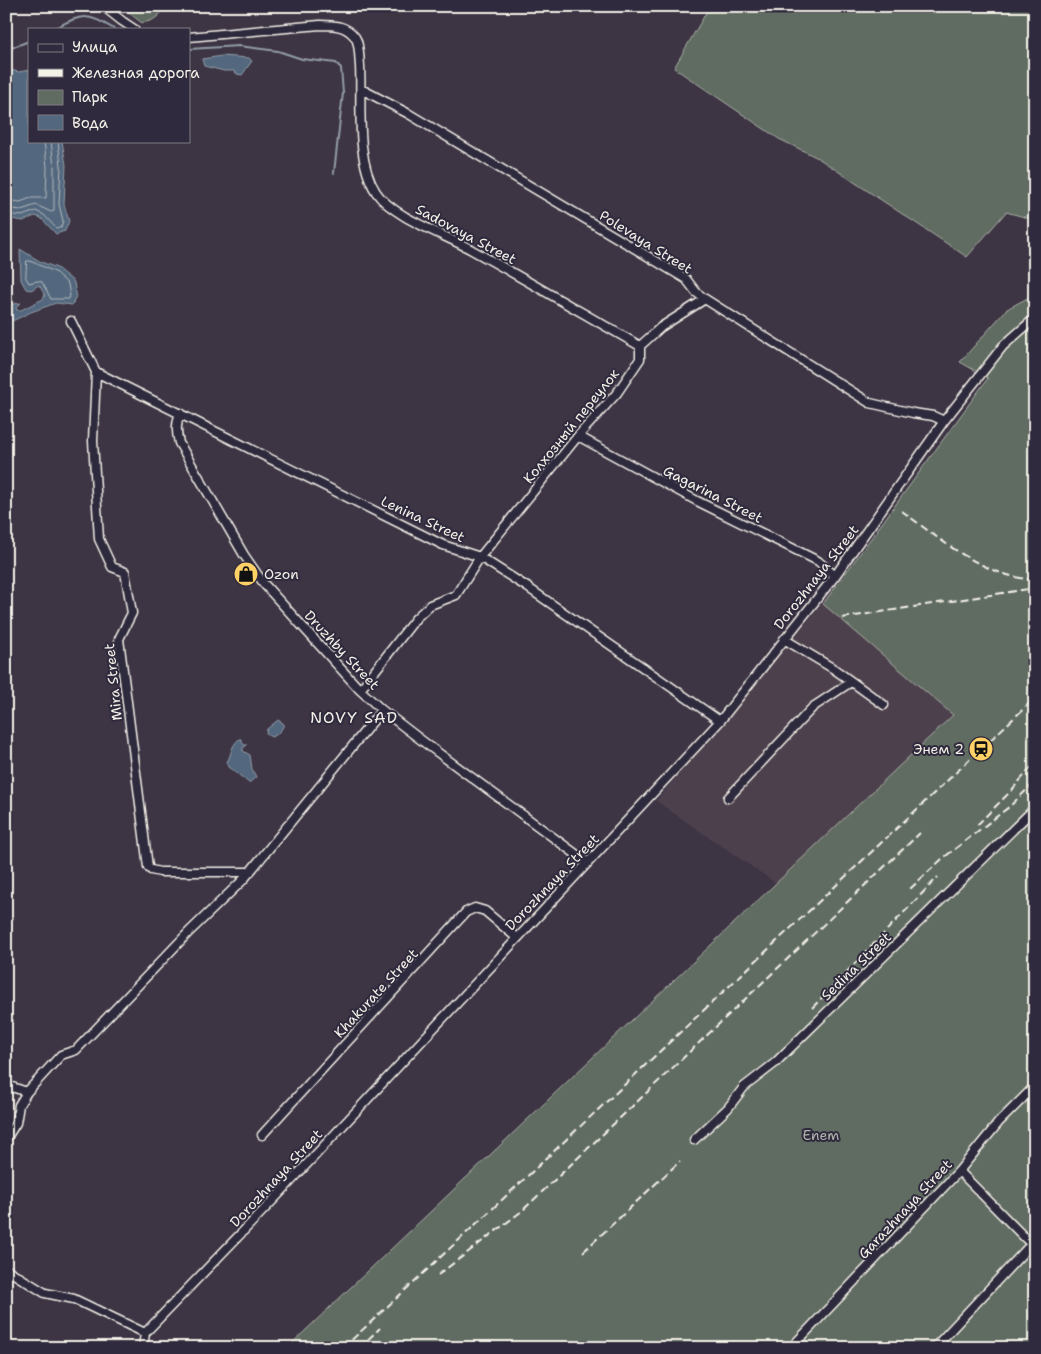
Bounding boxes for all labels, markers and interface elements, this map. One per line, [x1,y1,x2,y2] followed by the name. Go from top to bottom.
[28,28,190,142] legend
[72,37,118,57] text: Улица
[72,63,200,83] text: Железная дорога
[72,87,108,107] text: Парк
[72,113,109,133] text: Вода
[413,200,519,268] street label: Sadovaya Street
[596,206,696,278] street label: Polevaya Street
[519,365,623,487] street label: Колхозный переулок
[660,461,766,527] street label: Gagarina Street
[378,492,468,546] street label: Lenina Street
[770,521,862,633] street label: Dorozhnaya Street
[233,561,259,587] shop icon: Ozon
[264,565,299,583] place label: Ozon
[301,607,383,693] street label: Druzhby Street
[100,643,126,721] street label: Mira Street
[310,707,398,728] district label: NOVY SAD
[968,736,994,762] station icon: Энем 2
[914,740,964,758] place label: Энем 2
[501,830,603,934] street label: Dorozhnaya Street
[817,928,895,1004] street label: Sedina Street
[330,945,422,1041] street label: Khakurate Street
[226,1125,326,1231] street label: Dorozhnaya Street
[803,1126,839,1144] park label: Enem
[854,1155,956,1263] street label: Garazhnaya Street

